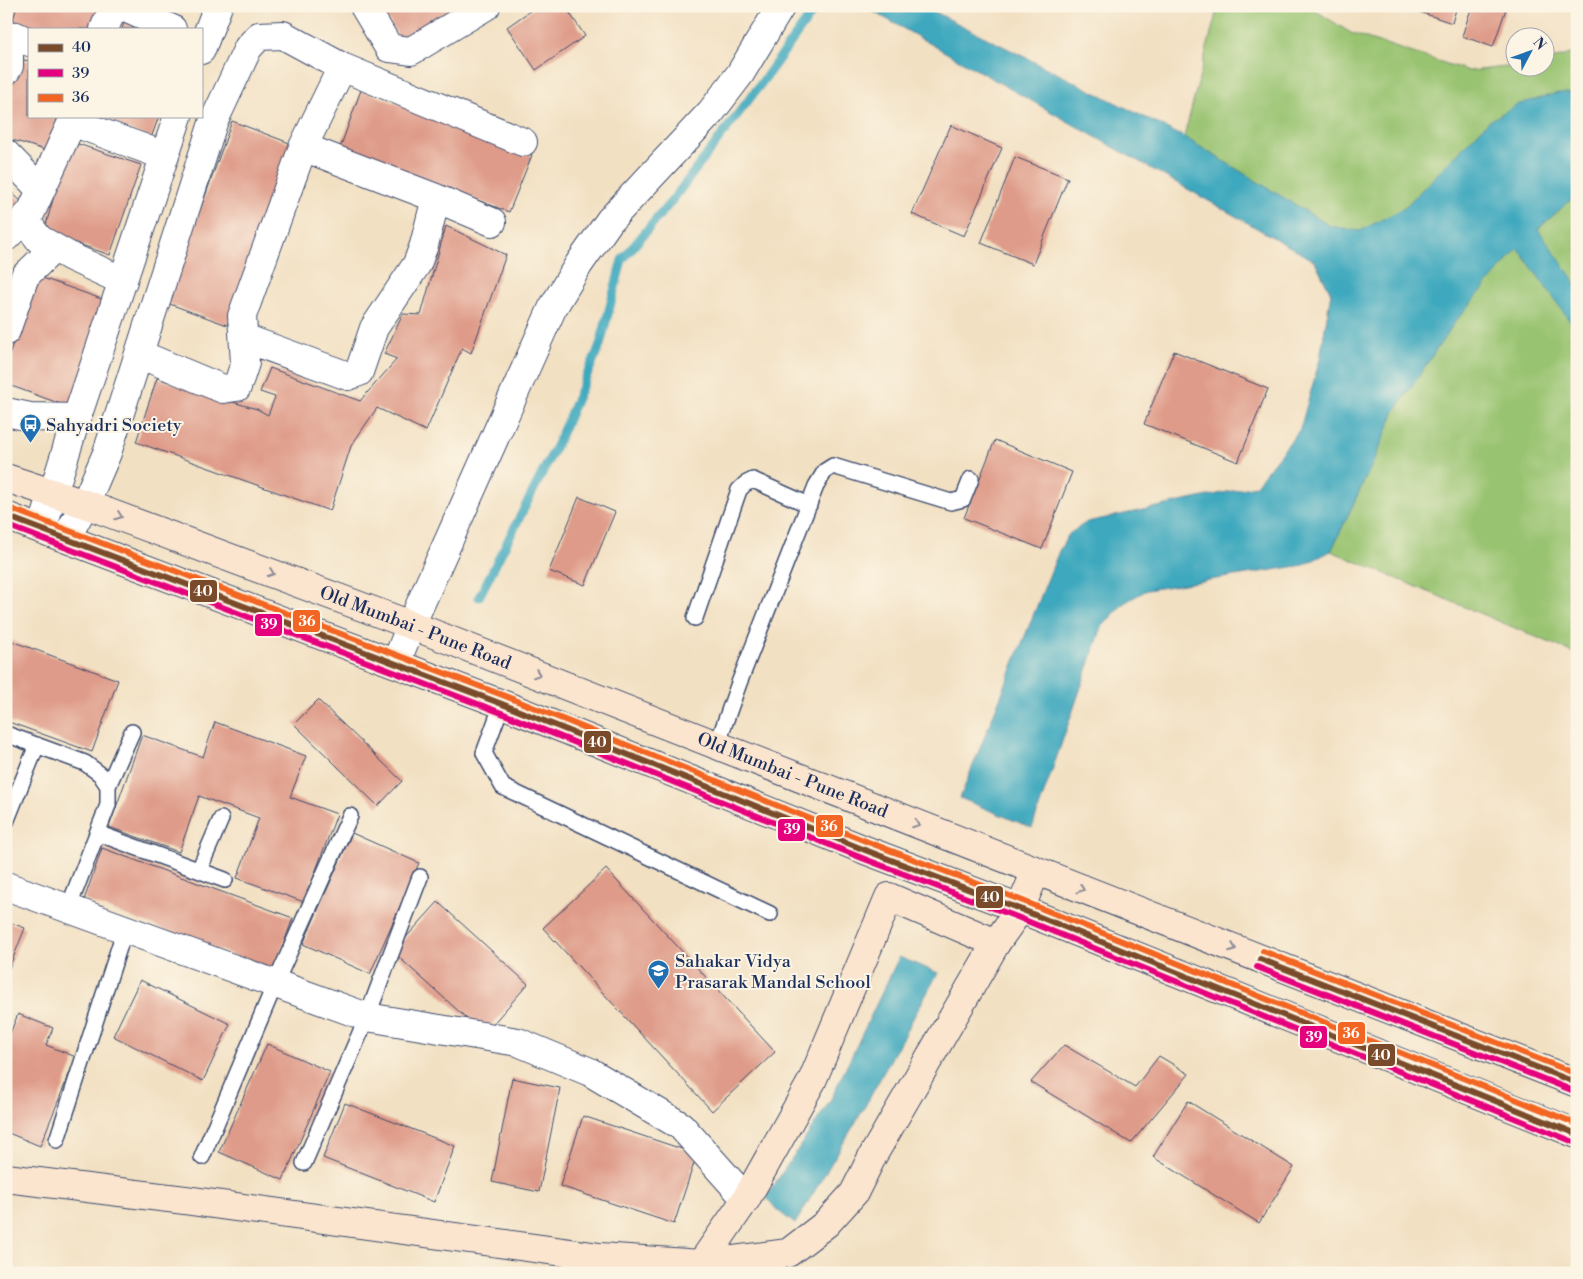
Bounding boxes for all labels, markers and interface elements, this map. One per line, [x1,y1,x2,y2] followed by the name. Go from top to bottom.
[28,28,202,118] legend
[1506,28,1556,78] north arrow
[1529,34,1549,54] text: N
[72,38,91,57] text: 40
[72,64,89,83] text: 39
[72,88,89,107] text: 36
[18,413,42,444] bus stop icon: Sahyadri Society
[46,414,182,437] place label: Sahyadri Society
[114,510,122,520] one-way arrow
[266,567,275,577] one-way arrow
[189,579,218,603] line badge: 40
[316,581,515,675] street label: Old Mumbai - Pune Road
[193,583,213,601] text: 40
[292,609,321,633] line badge: 36
[254,613,283,637] line badge: 39
[298,613,316,631] text: 36
[260,616,278,634] text: 39
[532,668,541,679] one-way arrow
[694,728,892,824] street label: Old Mumbai - Pune Road
[583,730,612,754] line badge: 40
[587,734,607,752] text: 40
[815,814,844,838] line badge: 36
[777,818,806,842] line badge: 39
[820,818,838,836] text: 36
[912,818,920,828] one-way arrow
[783,821,801,839] text: 39
[1076,883,1085,893] one-way arrow
[975,885,1004,909] line badge: 40
[980,889,1000,907] text: 40
[1228,942,1237,952] one-way arrow
[675,950,871,994] place label: Sahakar Vidya Prasarak Mandal School
[647,959,671,990] school or university icon: Sahakar Vidya Prasarak Mandal School
[1337,1021,1366,1045] line badge: 36
[1299,1025,1328,1049] line badge: 39
[1342,1025,1360,1043] text: 36
[1305,1029,1323,1047] text: 39
[1367,1043,1396,1067] line badge: 40
[1371,1047,1391,1065] text: 40

